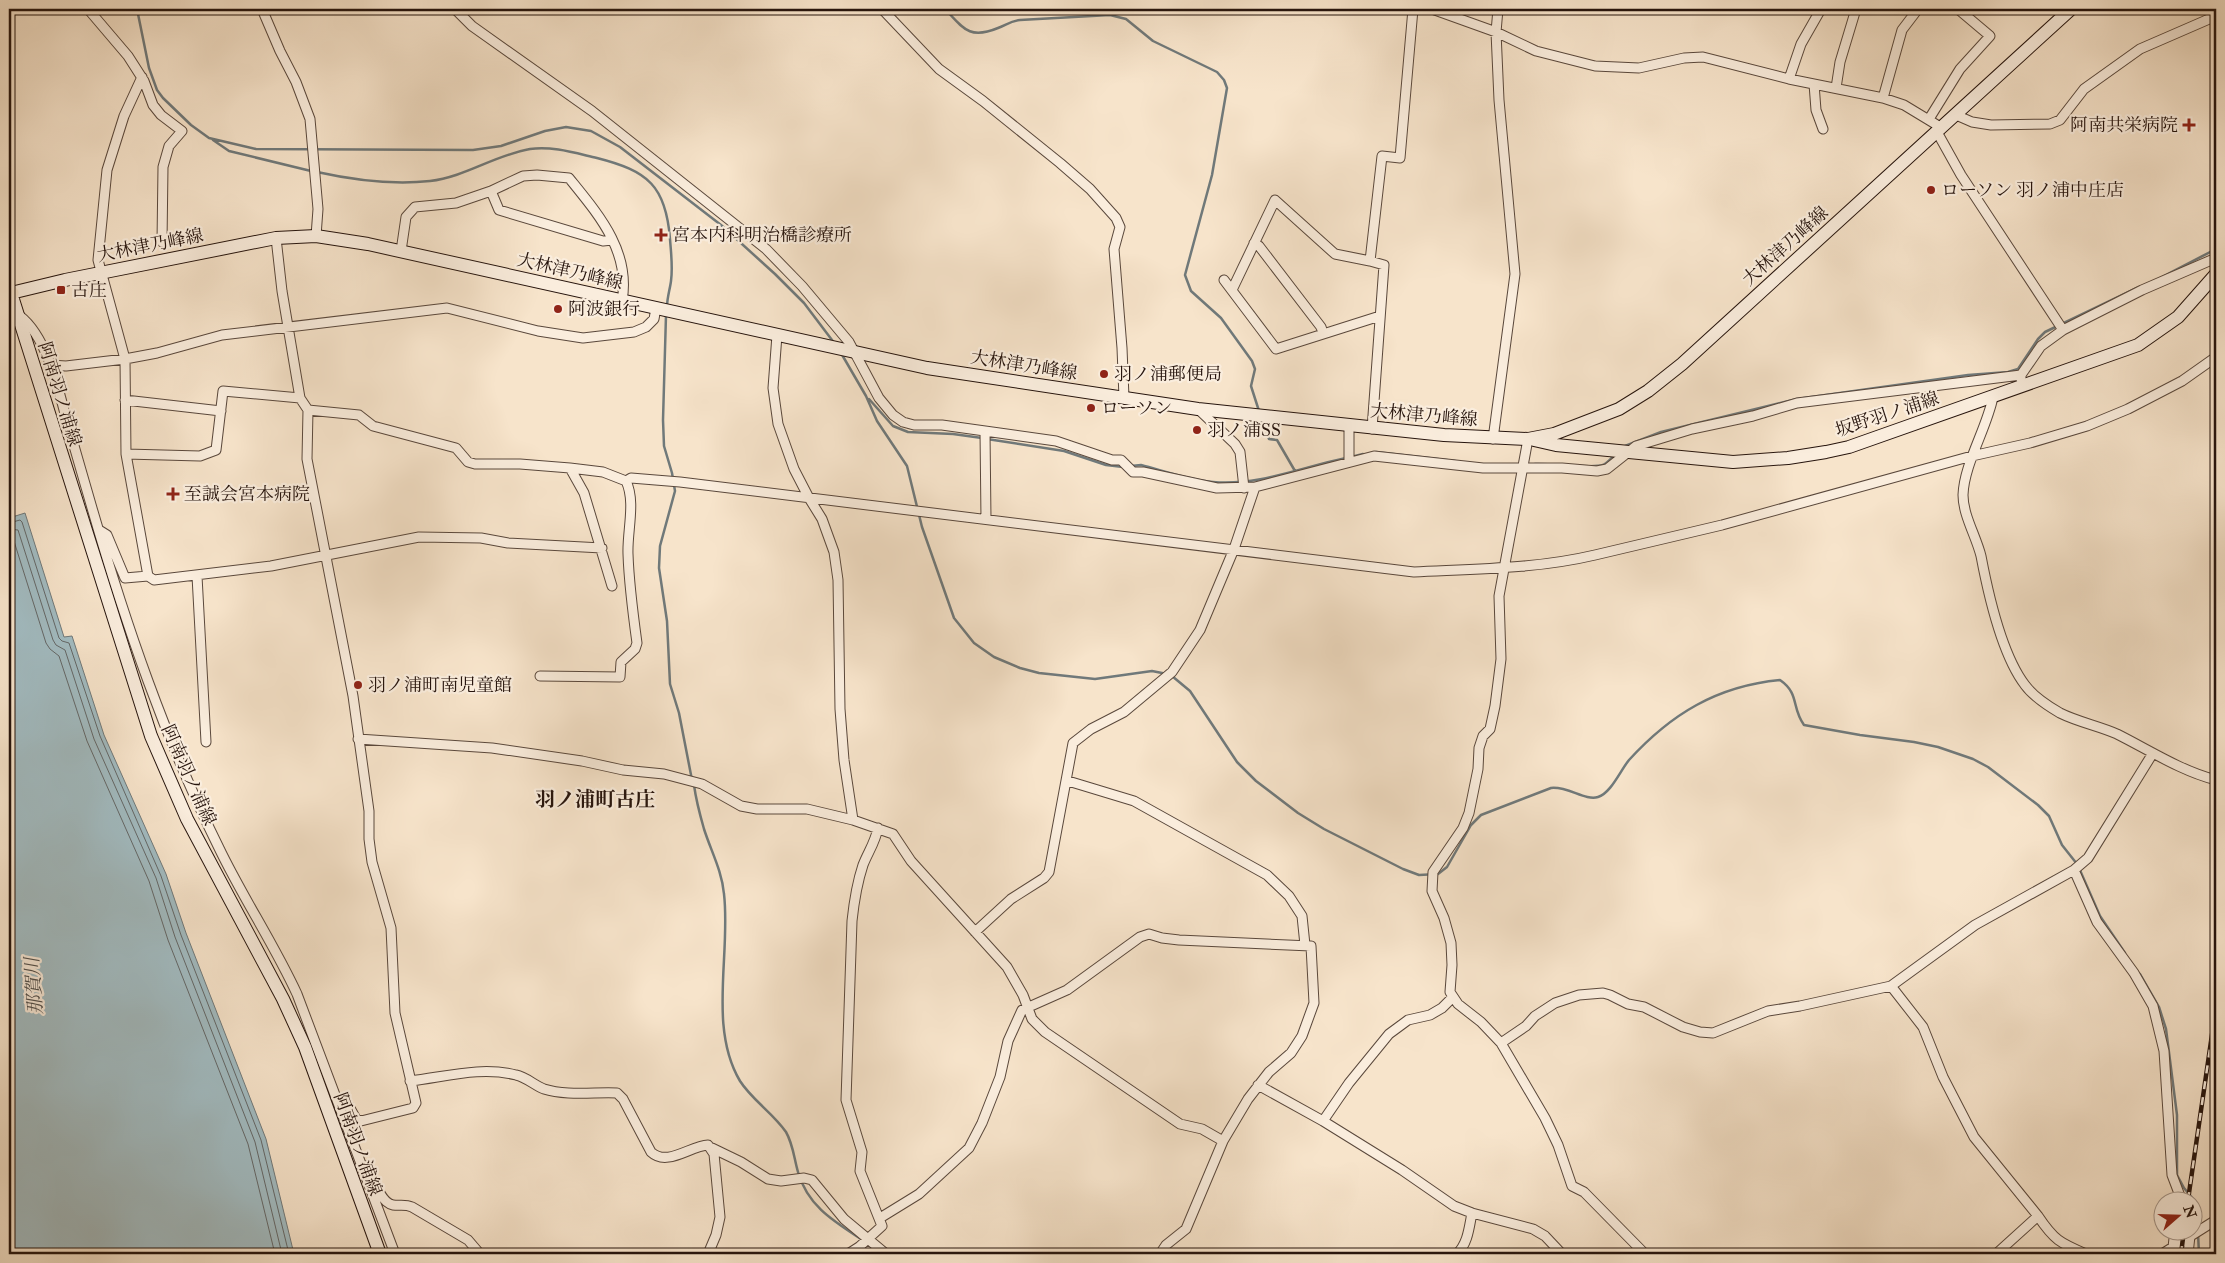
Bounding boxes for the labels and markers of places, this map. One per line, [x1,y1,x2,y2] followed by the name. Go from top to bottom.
[2070,114,2178,137] place label: 阿南共栄病院
[2182,118,2196,132] marker: 阿南共栄病院
[1941,179,2124,202] place label: ローソン 羽ノ浦中庄店
[1925,184,1937,196] marker: ローソン 羽ノ浦中庄店
[672,224,852,247] place label: 宮本内科明治橋診療所
[654,228,668,242] marker: 宮本内科明治橋診療所
[71,279,107,302] place label: 古庄
[55,284,67,296] marker: 古庄
[568,298,640,321] place label: 阿波銀行
[552,303,564,315] marker: 阿波銀行
[1114,363,1222,386] place label: 羽ノ浦郵便局
[1098,368,1110,380] marker: 羽ノ浦郵便局
[1101,397,1172,420] place label: ローソン
[1085,402,1097,414] marker: ローソン
[1207,419,1281,442] place label: 羽ノ浦SS
[1191,424,1203,436] marker: 羽ノ浦SS
[184,483,310,506] place label: 至誠会宮本病院
[166,487,180,501] marker: 至誠会宮本病院
[368,674,512,697] place label: 羽ノ浦町南児童館
[352,679,364,691] marker: 羽ノ浦町南児童館

